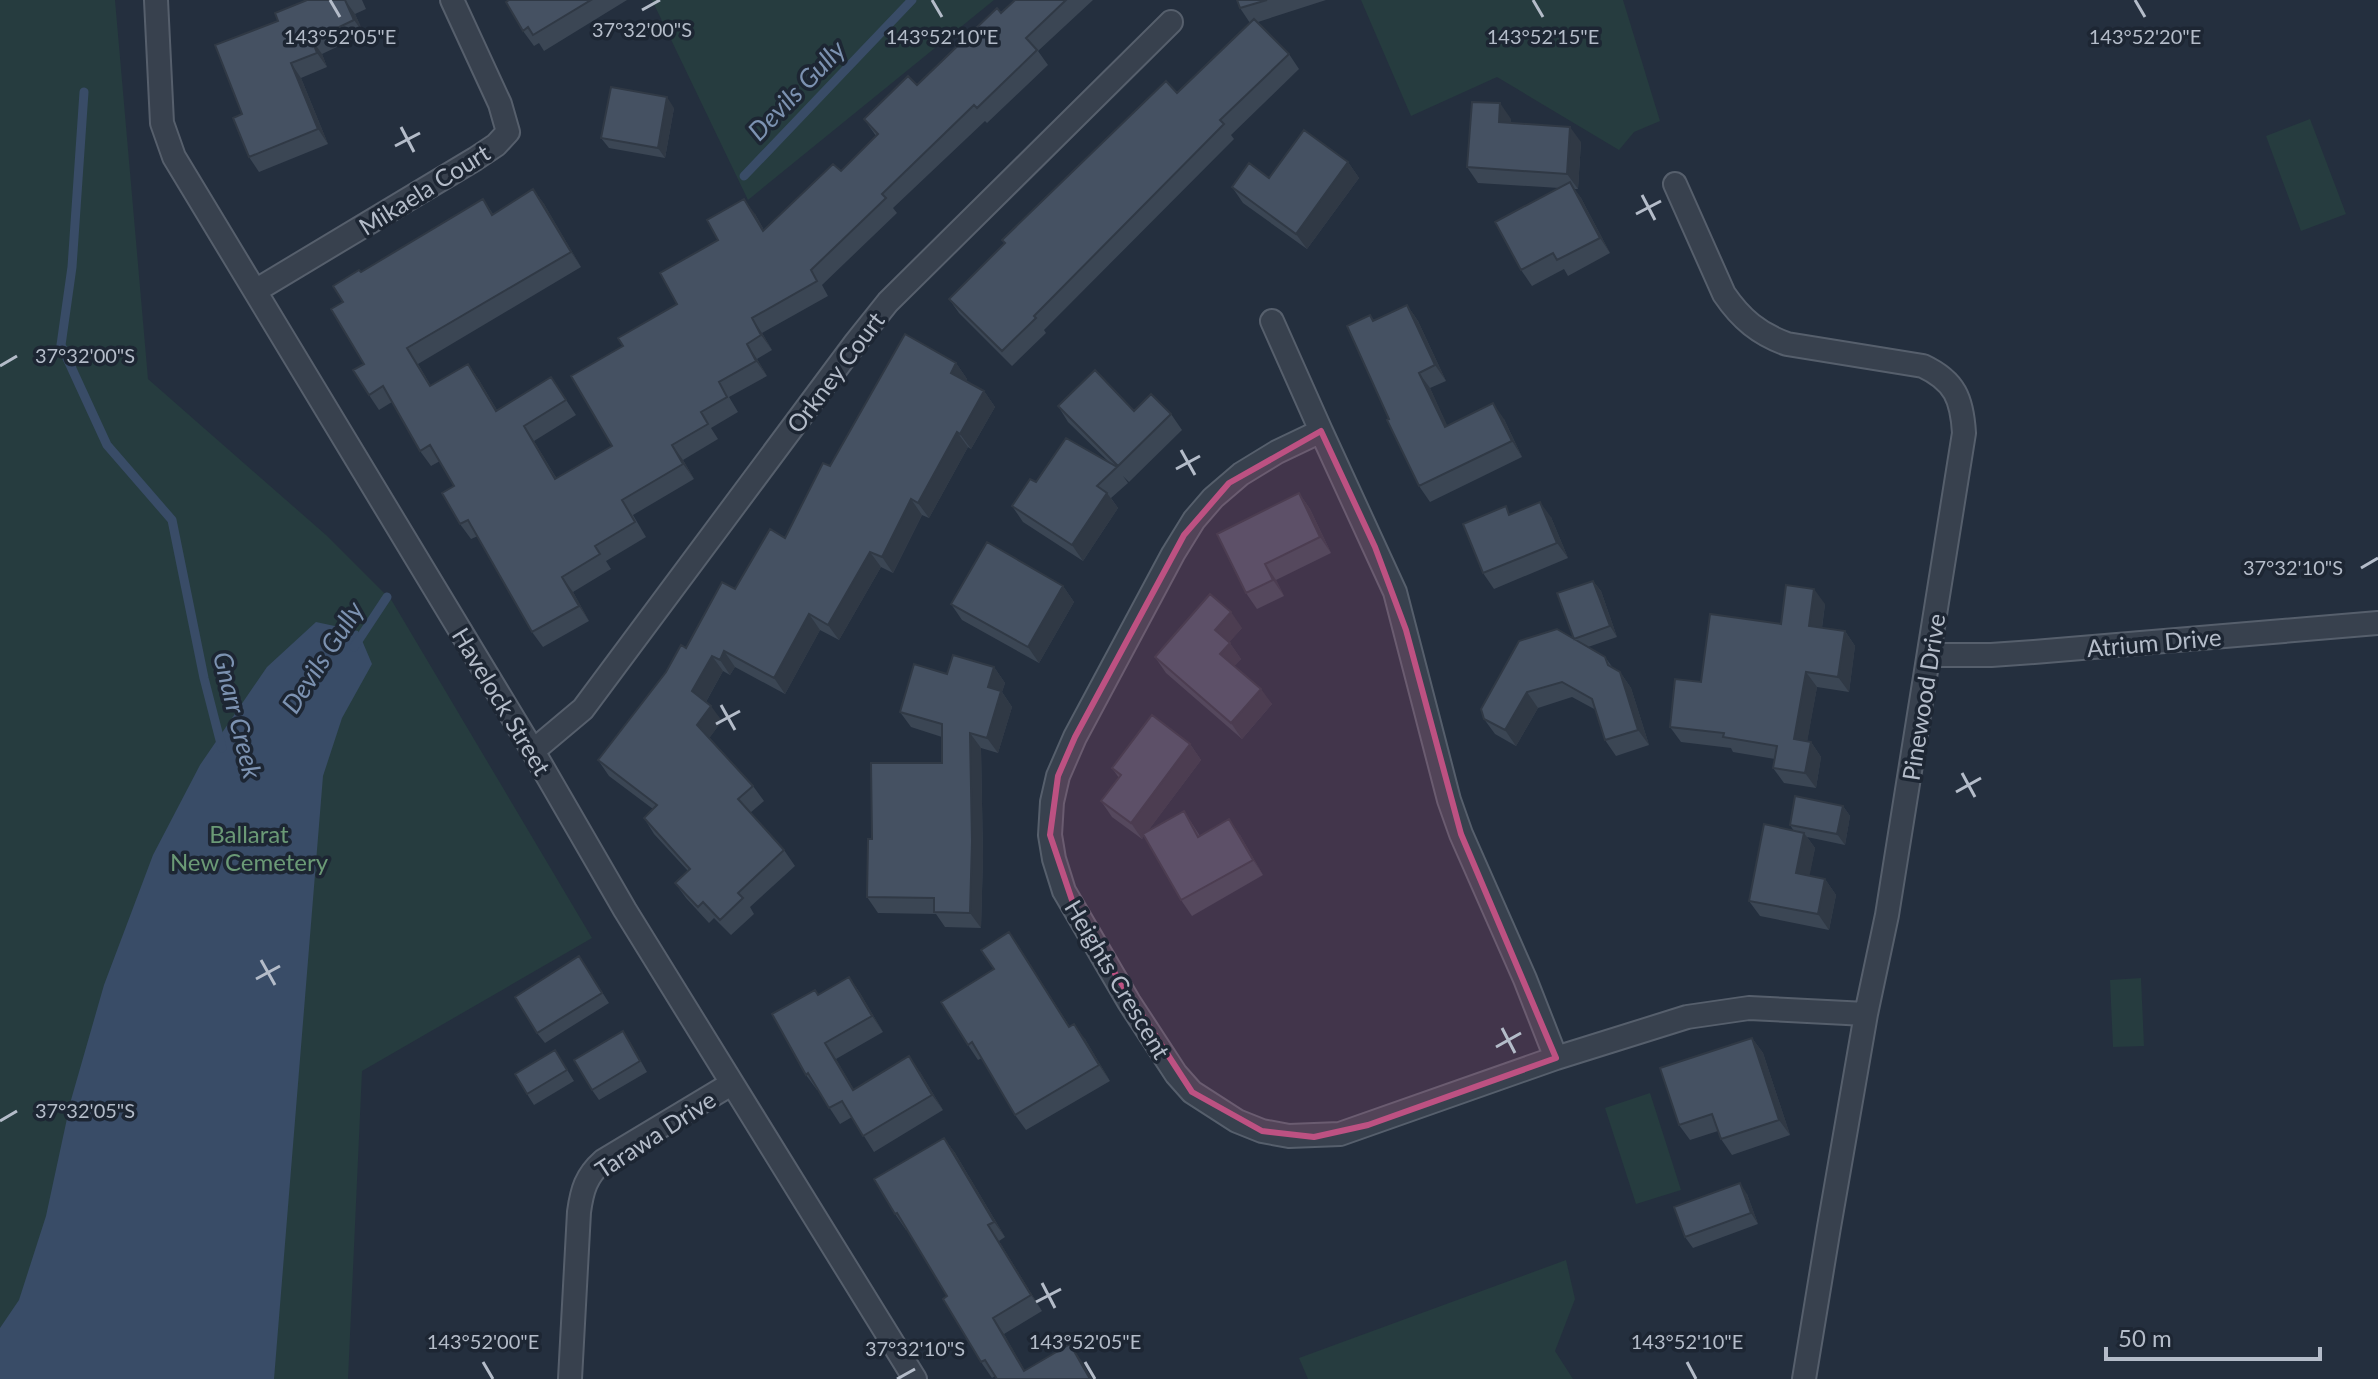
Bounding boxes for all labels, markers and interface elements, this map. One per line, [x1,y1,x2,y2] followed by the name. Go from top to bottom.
[592,17,692,41] text: 37°32'00"S
[284,24,396,48] text: 143°52'05"E
[886,24,998,48] text: 143°52'10"E
[1487,24,1599,48] text: 143°52'15"E
[2089,24,2201,48] text: 143°52'20"E
[740,33,852,147] water label: Devils Gully
[353,137,495,241] street label: Mikaela Court
[780,306,890,438] street label: Orkney Court
[35,343,135,367] text: 37°32'00"S
[2243,555,2343,579] text: 37°32'10"S
[274,595,370,719] water label: Devils Gully
[1895,611,1951,783] street label: Pinewood Drive
[447,622,558,780] street label: Havelock Street
[2085,622,2223,662] street label: Atrium Drive
[207,648,269,782] water label: Gnarr Creek
[170,819,329,876] park label: Ballarat New Cemetery
[1059,894,1177,1064] street label: Heights Crescent
[589,1084,721,1184] street label: Tarawa Drive
[35,1098,135,1122] text: 37°32'05"S
[2106,1311,2320,1361] scale bar
[2118,1323,2172,1352] text: 50 m
[427,1329,539,1353] text: 143°52'00"E
[1029,1329,1141,1353] text: 143°52'05"E
[1631,1329,1743,1353] text: 143°52'10"E
[865,1336,965,1360] text: 37°32'10"S

